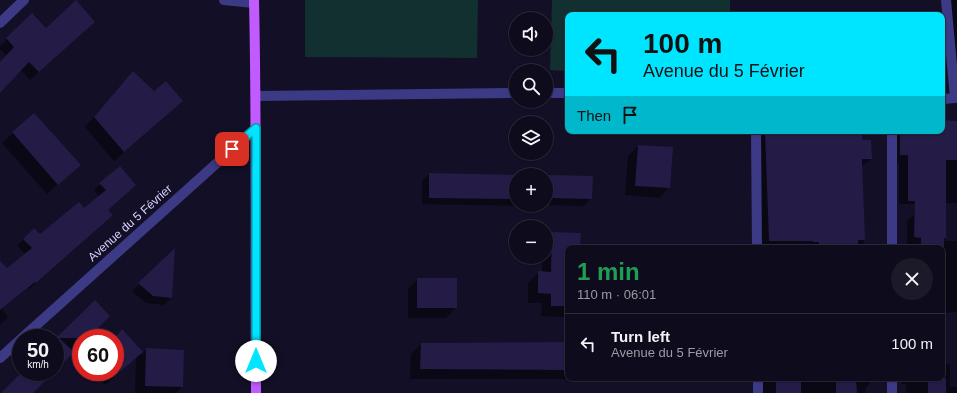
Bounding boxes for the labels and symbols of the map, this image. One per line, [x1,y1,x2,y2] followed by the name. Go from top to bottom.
[215,132,249,166] pin
[85,182,175,264] street label: Avenue du 5 Février
[72,329,124,381] speed limit sign: 60
[235,340,277,382] position arrow

